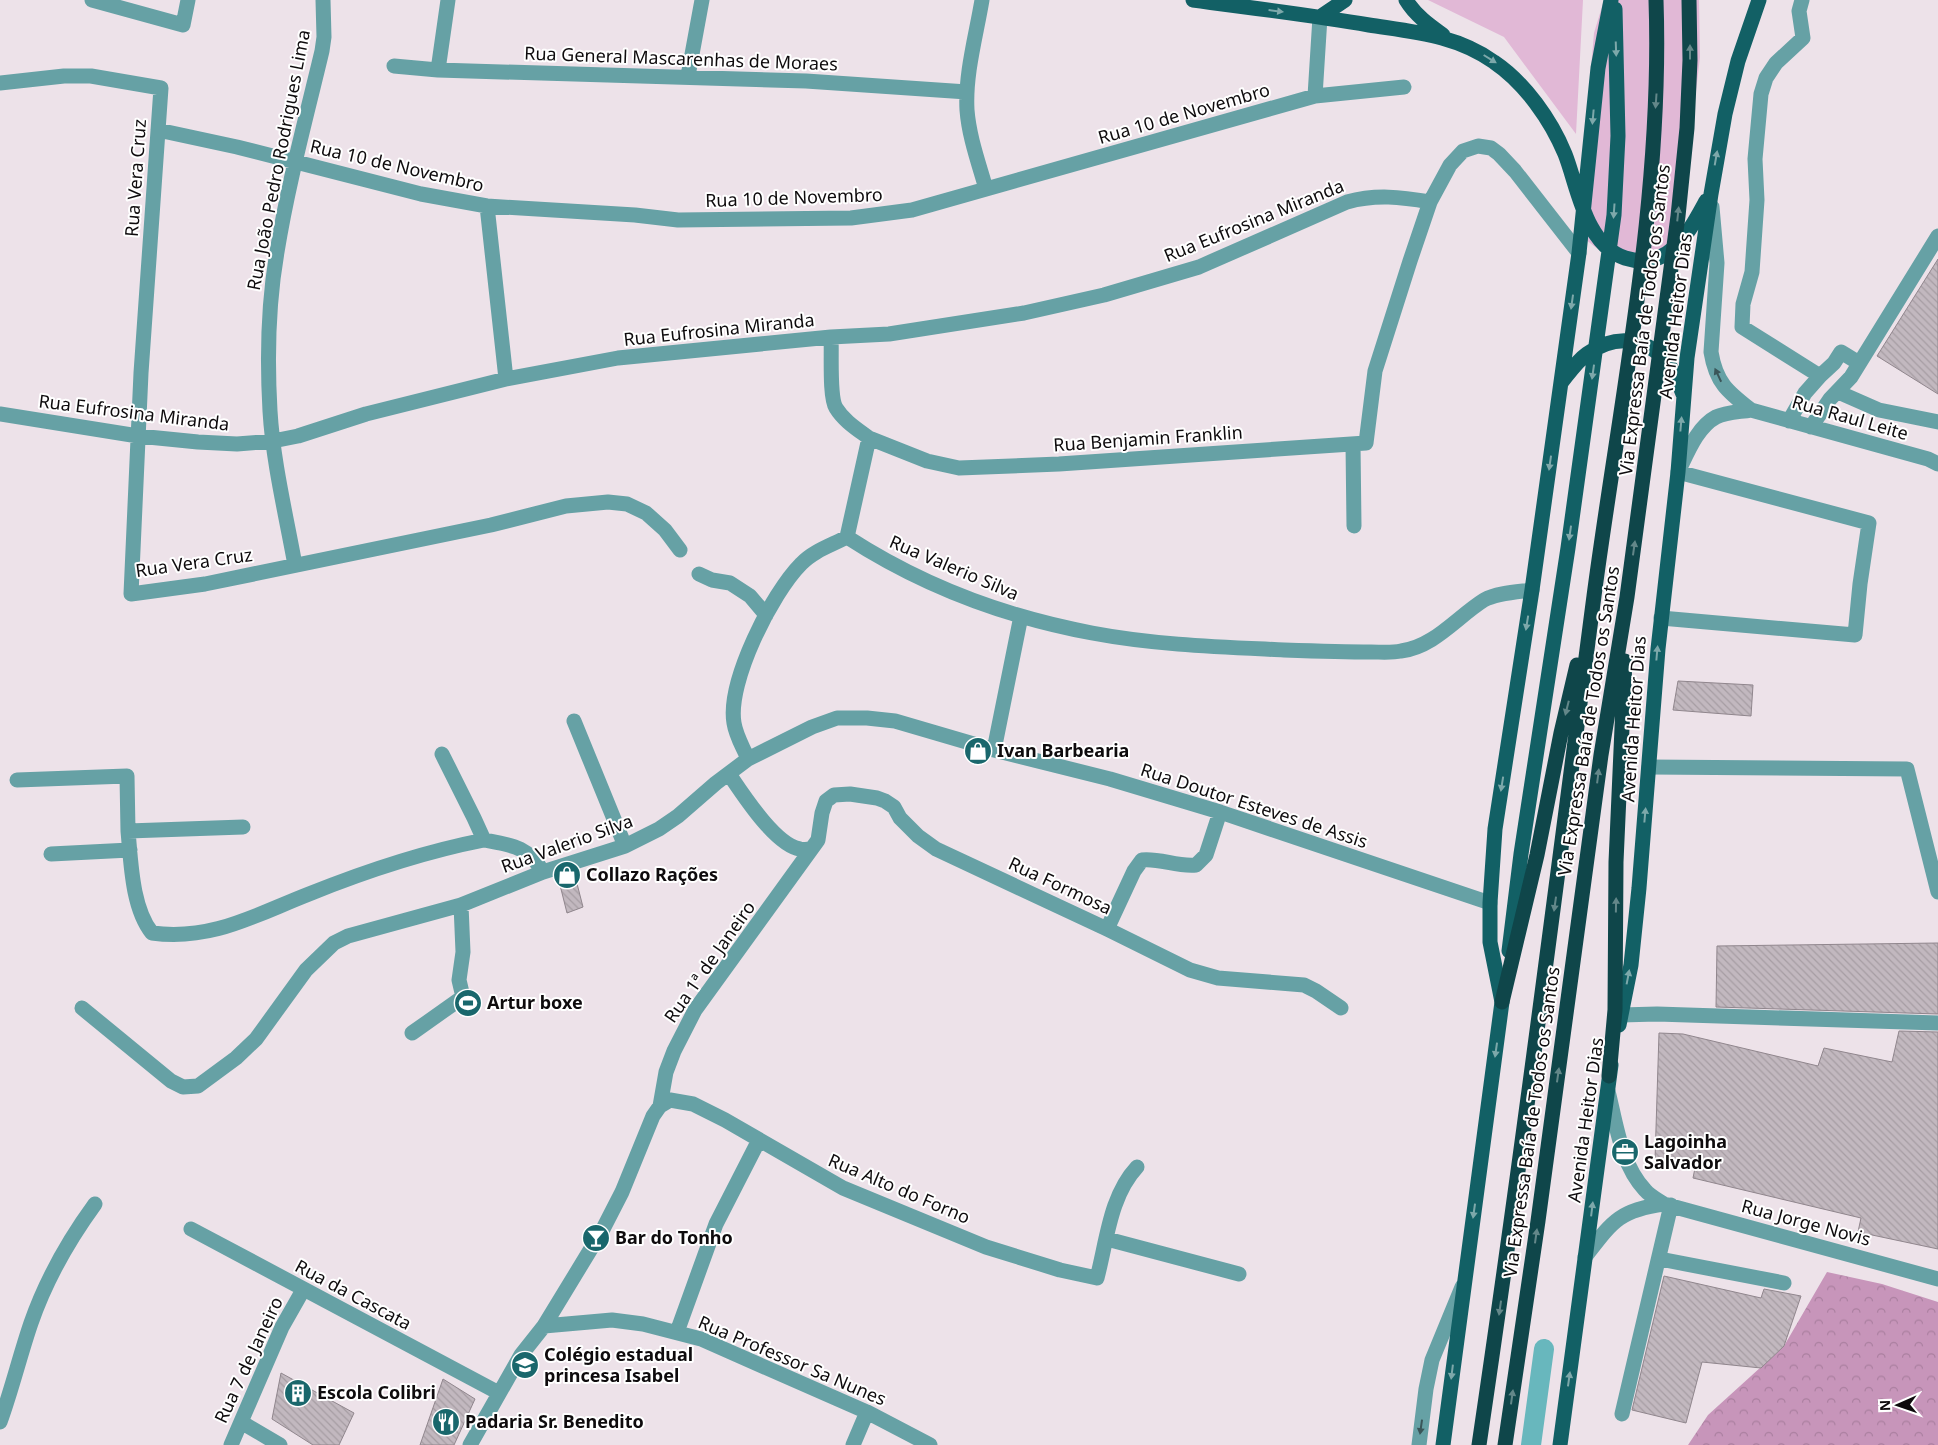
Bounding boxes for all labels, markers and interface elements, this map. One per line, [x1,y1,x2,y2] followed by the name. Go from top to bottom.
[1269,7,1285,15] one-way arrow
[241,27,315,292] street label: Rua João Pedro Rodrigues Lima
[524,41,838,75] street label: Rua General Mascarenhas de Moraes
[1612,41,1620,57] one-way arrow
[1686,44,1694,60] one-way arrow
[1483,55,1496,64] one-way arrow
[1095,77,1272,149] street label: Rua 10 de Novembro
[1651,93,1659,109] one-way arrow
[1589,109,1597,125] one-way arrow
[119,118,151,238] street label: Rua Vera Cruz
[308,133,486,197] street label: Rua 10 de Novembro
[1713,150,1721,166] one-way arrow
[1613,163,1675,477] street label: Via Expressa Baía de Todos os Santos
[1160,173,1347,267] street label: Rua Eufrosina Miranda
[705,182,883,212] street label: Rua 10 de Novembro
[1610,203,1618,219] one-way arrow
[1675,206,1683,222] one-way arrow
[1653,232,1697,400] street label: Avenida Heitor Dias
[1568,294,1576,310] one-way arrow
[622,307,816,351] street label: Rua Eufrosina Miranda
[1589,365,1597,381] one-way arrow
[1713,368,1722,383] one-way arrow
[37,388,231,436] street label: Rua Eufrosina Miranda
[1789,389,1911,445] street label: Rua Raul Leite
[1678,415,1686,431] one-way arrow
[1052,419,1243,457] street label: Rua Benjamin Franklin
[1545,455,1553,471] one-way arrow
[1566,525,1574,541] one-way arrow
[886,529,1023,605] street label: Rua Valerio Silva
[1630,540,1638,556] one-way arrow
[134,542,254,582] street label: Rua Vera Cruz
[1552,564,1624,877] street label: Via Expressa Baía de Todos os Santos
[1522,616,1530,632] one-way arrow
[1615,635,1651,803] street label: Avenida Heitor Dias
[1654,645,1662,661] one-way arrow
[1562,701,1570,716] one-way arrow
[963,736,993,766] shop icon: Ivan Barbearia
[997,738,1129,762] place label: Ivan Barbearia
[1138,757,1371,853] street label: Rua Doutor Esteves de Assis
[1594,768,1602,784] one-way arrow
[1497,776,1505,792] one-way arrow
[1642,807,1650,823] one-way arrow
[497,808,636,878] street label: Rua Valerio Silva
[1005,851,1116,919] street label: Rua Formosa
[552,860,582,890] shop icon: Collazo Rações
[586,862,718,886] place label: Collazo Rações
[658,896,760,1027] street label: Rua 1ª de Janeiro
[1551,896,1559,912] one-way arrow
[1612,897,1620,913] one-way arrow
[1497,965,1565,1279] street label: Via Expressa Baía de Todos os Santos
[1625,968,1633,984] one-way arrow
[453,988,483,1018] sports icon: Artur boxe
[487,990,583,1014] place label: Artur boxe
[1562,1036,1608,1204] street label: Avenida Heitor Dias
[1492,1043,1500,1059] one-way arrow
[1554,1067,1562,1083] one-way arrow
[1644,1129,1727,1174] place label: Lagoinha Salvador
[1610,1137,1640,1167] office icon: Lagoinha Salvador
[825,1147,974,1229] street label: Rua Alto do Forno
[1739,1193,1873,1251] street label: Rua Jorge Novis
[1588,1200,1596,1216] one-way arrow
[1469,1204,1477,1220] one-way arrow
[581,1223,611,1253] bar icon: Bar do Tonho
[615,1225,733,1249] place label: Bar do Tonho
[1532,1228,1540,1244] one-way arrow
[291,1253,416,1335] street label: Rua da Cascata
[208,1292,288,1427] street label: Rua 7 de Janeiro
[1495,1300,1503,1316] one-way arrow
[695,1310,890,1411] street label: Rua Professor Sa Nunes
[544,1342,693,1387] place label: Colégio estadual princesa Isabel
[510,1350,540,1380] school or university icon: Colégio estadual princesa Isabel
[1448,1365,1456,1381] one-way arrow
[1565,1371,1573,1387] one-way arrow
[283,1378,313,1408] building icon: Escola Colibri
[317,1380,436,1404] place label: Escola Colibri
[1873,1380,1923,1430] north arrow
[1508,1388,1516,1404] one-way arrow
[1875,1399,1894,1411] text: N
[431,1407,461,1437] restaurant icon: Padaria Sr. Benedito
[465,1409,644,1433] place label: Padaria Sr. Benedito
[1417,1420,1425,1436] one-way arrow

